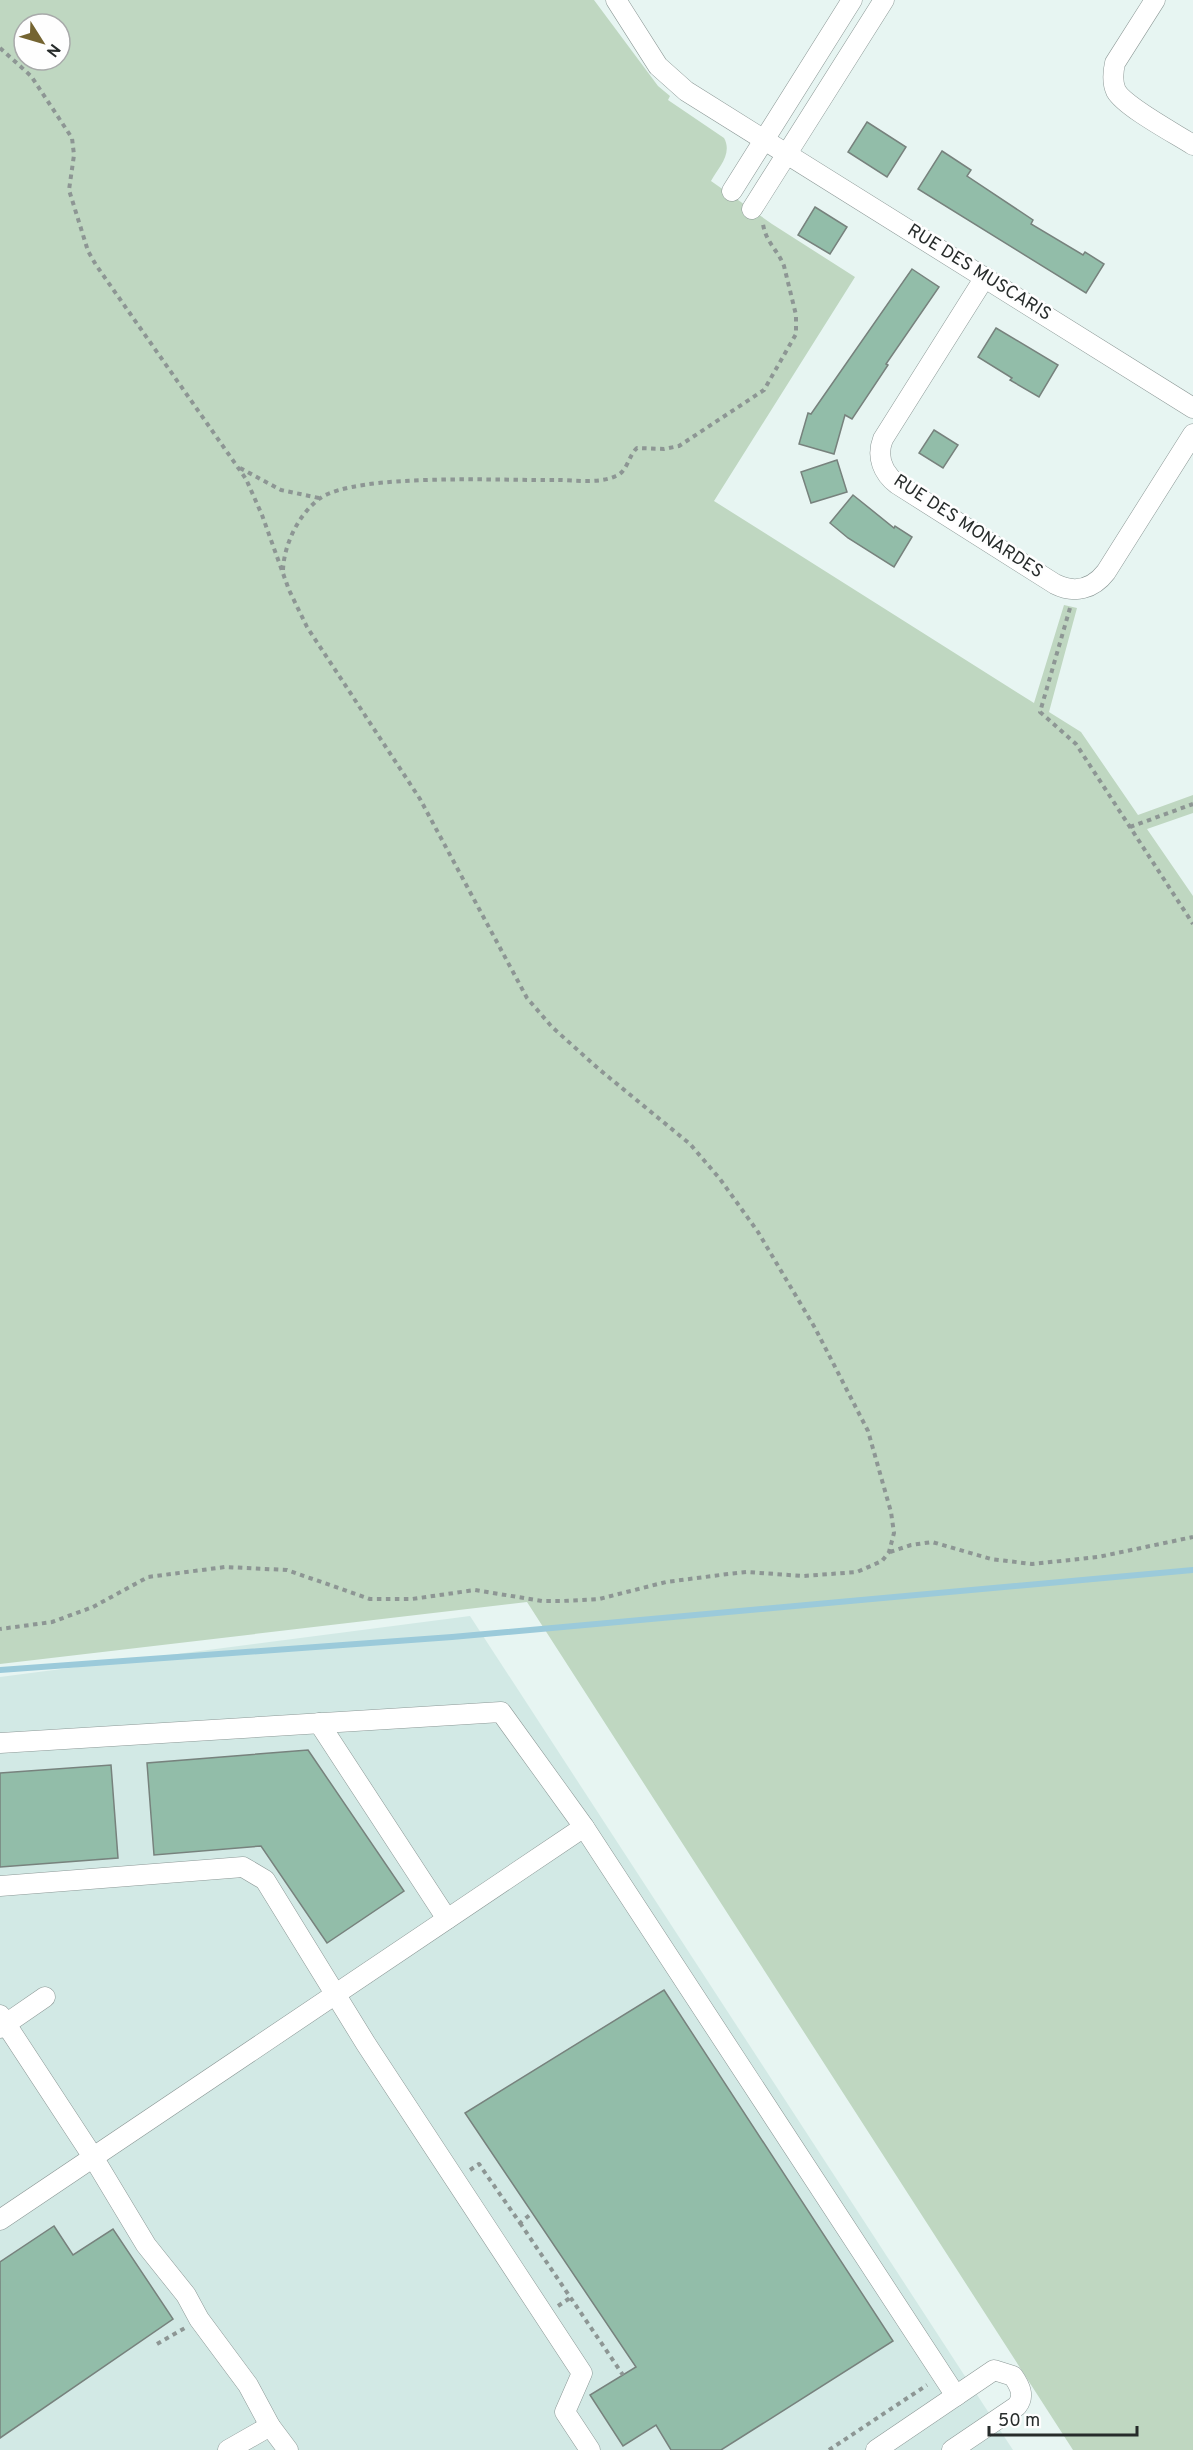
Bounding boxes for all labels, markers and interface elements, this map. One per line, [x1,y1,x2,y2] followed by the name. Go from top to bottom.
[12,12,72,72] north arrow
[41,39,64,60] text: N
[903,219,1055,327] street label: RUE DES MUSCARIS
[889,470,1047,584] street label: RUE DES MONARDES
[989,2399,1138,2437] scale bar
[998,2410,1040,2433] text: 50 m

